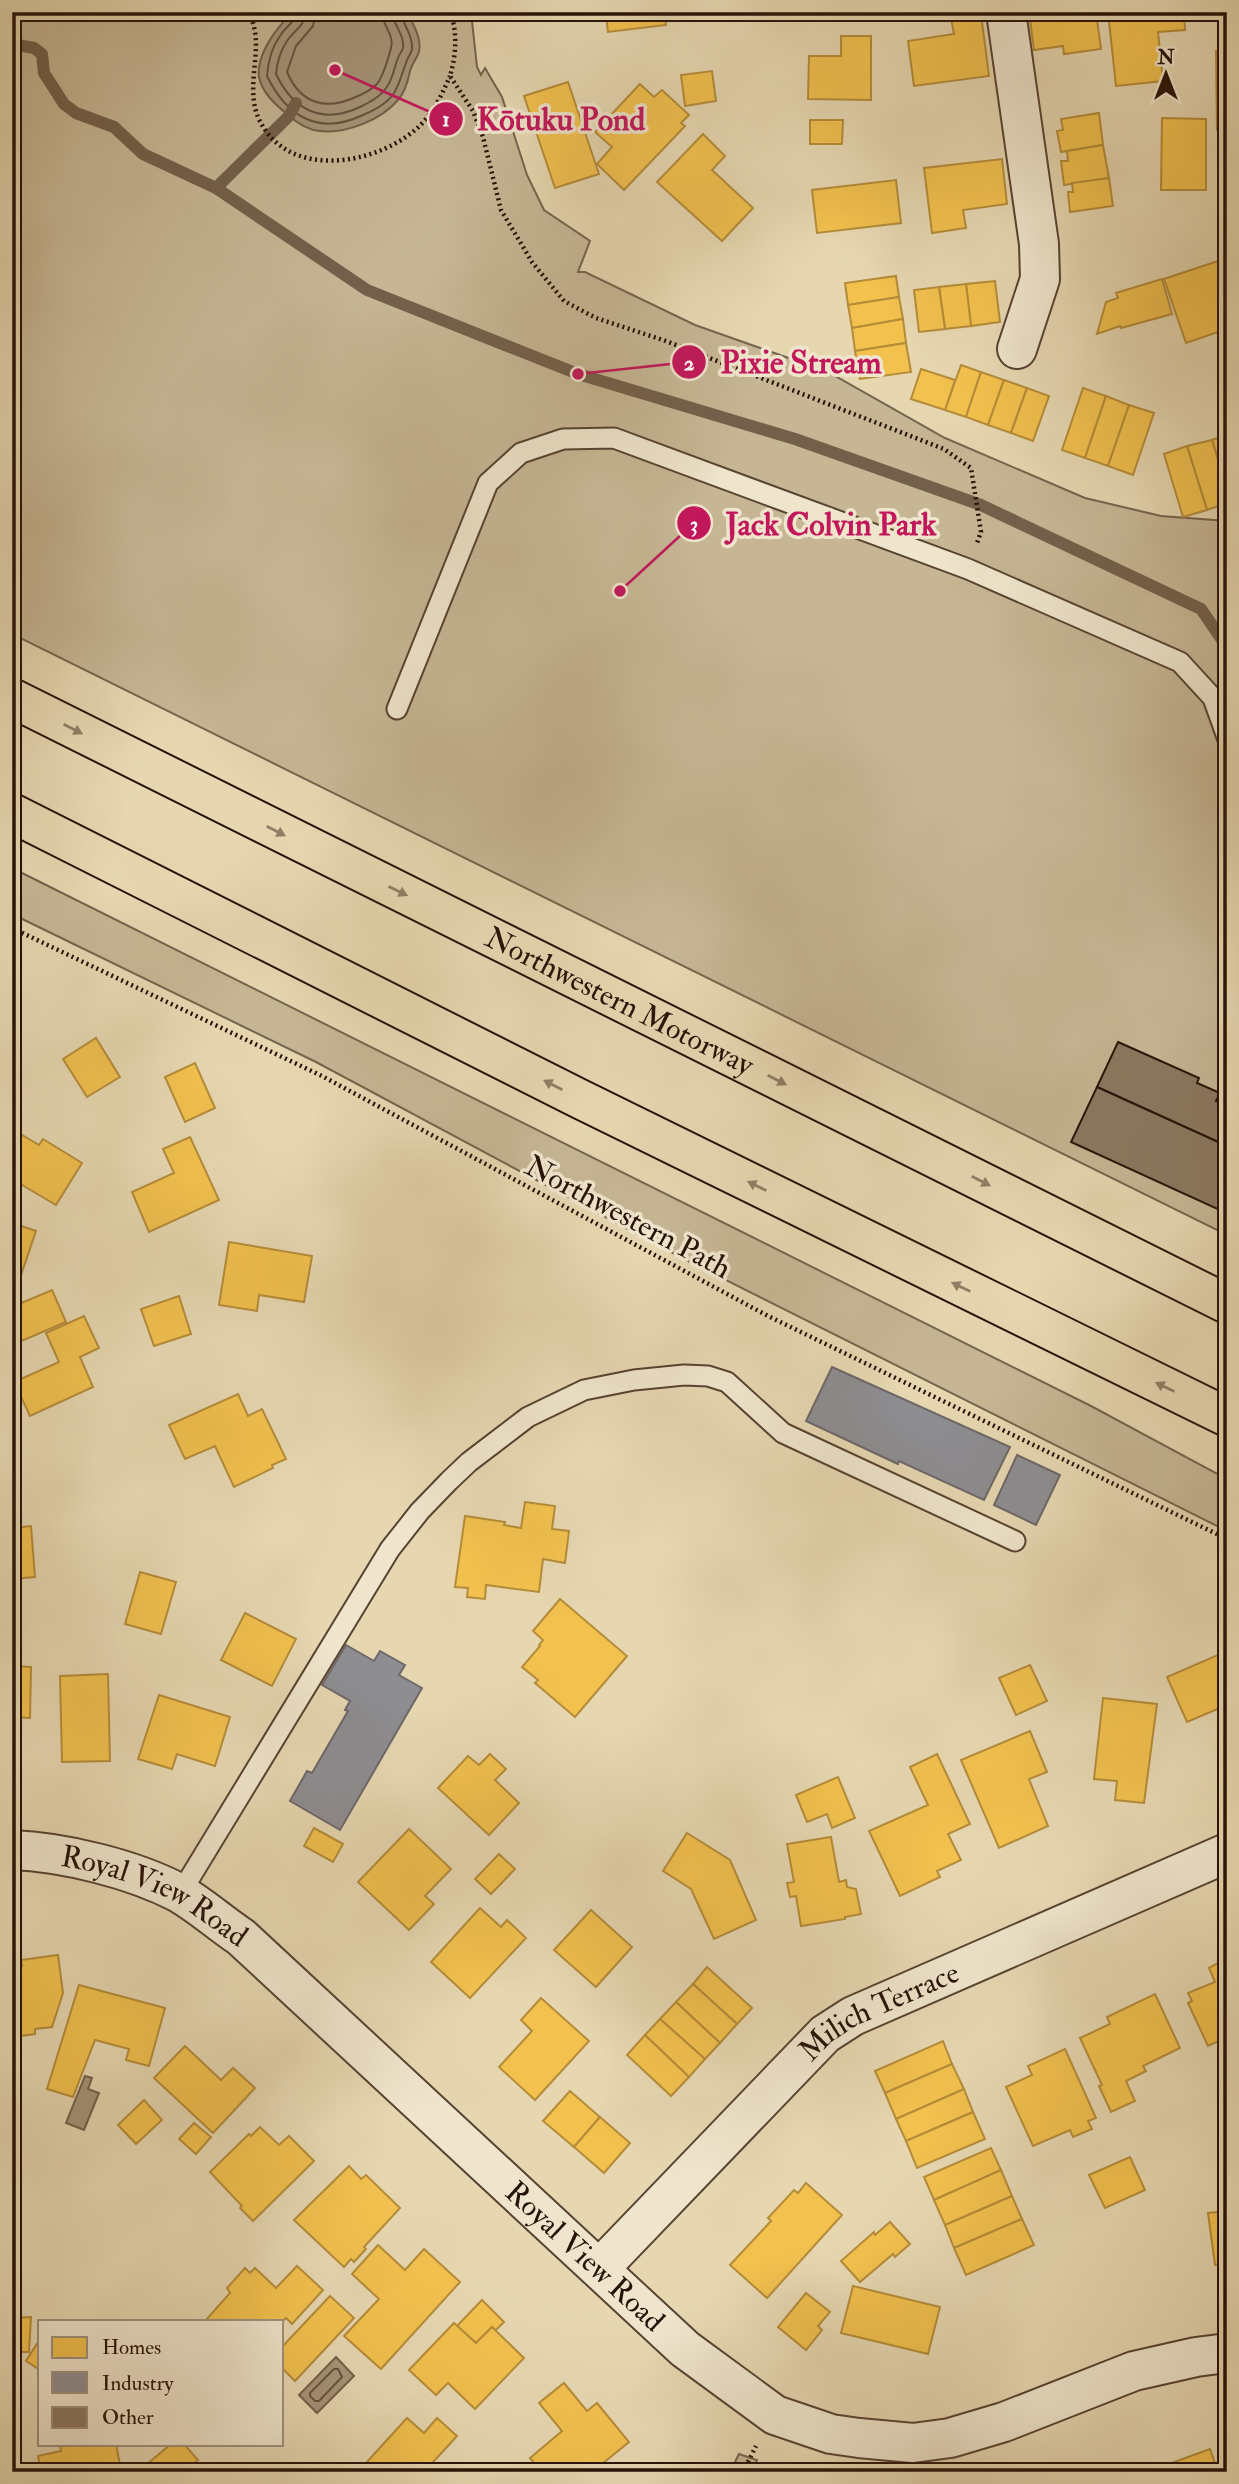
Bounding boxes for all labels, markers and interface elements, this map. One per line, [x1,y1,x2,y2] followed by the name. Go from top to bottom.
[1130,38,1200,108] north arrow
[1156,46,1175,70] text: N
[428,93,660,146] callout: Kōtuku Pond
[477,100,645,140] text: Kōtuku Pond
[442,106,450,133] text: 1
[671,336,896,389] callout: Pixie Stream
[720,343,882,383] text: Pixie Stream
[684,350,695,377] text: 2
[676,497,950,550] callout: Jack Colvin Park
[724,505,937,545] text: Jack Colvin Park
[690,511,698,538] text: 3
[63,723,83,734] one-way arrow
[266,826,286,837] one-way arrow
[388,886,408,897] one-way arrow
[479,919,761,1084] street label: Northwestern Motorway
[767,1074,787,1085] one-way arrow
[543,1080,563,1091] one-way arrow
[519,1147,738,1287] street label: Northwestern Path
[971,1176,991,1187] one-way arrow
[747,1181,767,1192] one-way arrow
[951,1281,971,1292] one-way arrow
[1155,1381,1175,1393] one-way arrow
[58,1837,255,1955] street label: Royal View Road
[791,1954,965,2069] street label: Milich Terrace
[498,2173,673,2339] street label: Royal View Road
[38,2320,284,2446] legend
[102,2334,161,2361] text: Homes
[102,2370,174,2397] text: Industry
[102,2404,154,2431] text: Other

